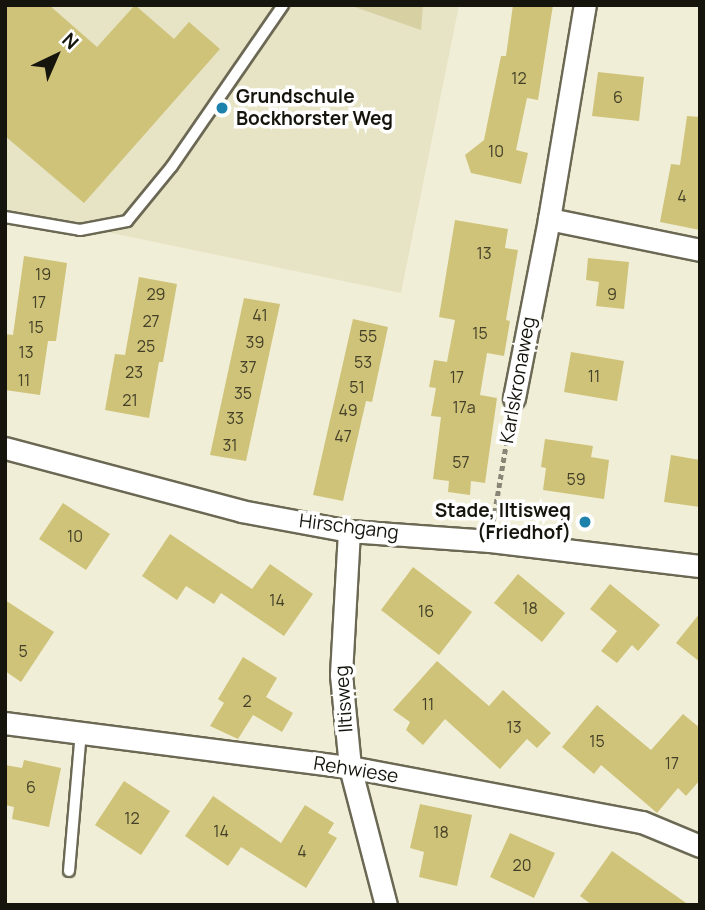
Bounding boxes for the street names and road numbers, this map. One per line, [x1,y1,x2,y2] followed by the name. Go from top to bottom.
[496,315,540,445] street label: Karlskronaweg
[298,510,400,544] street label: Hirschgang
[330,665,358,733] street label: Iltisweg
[312,752,400,788] street label: Rehwiese

